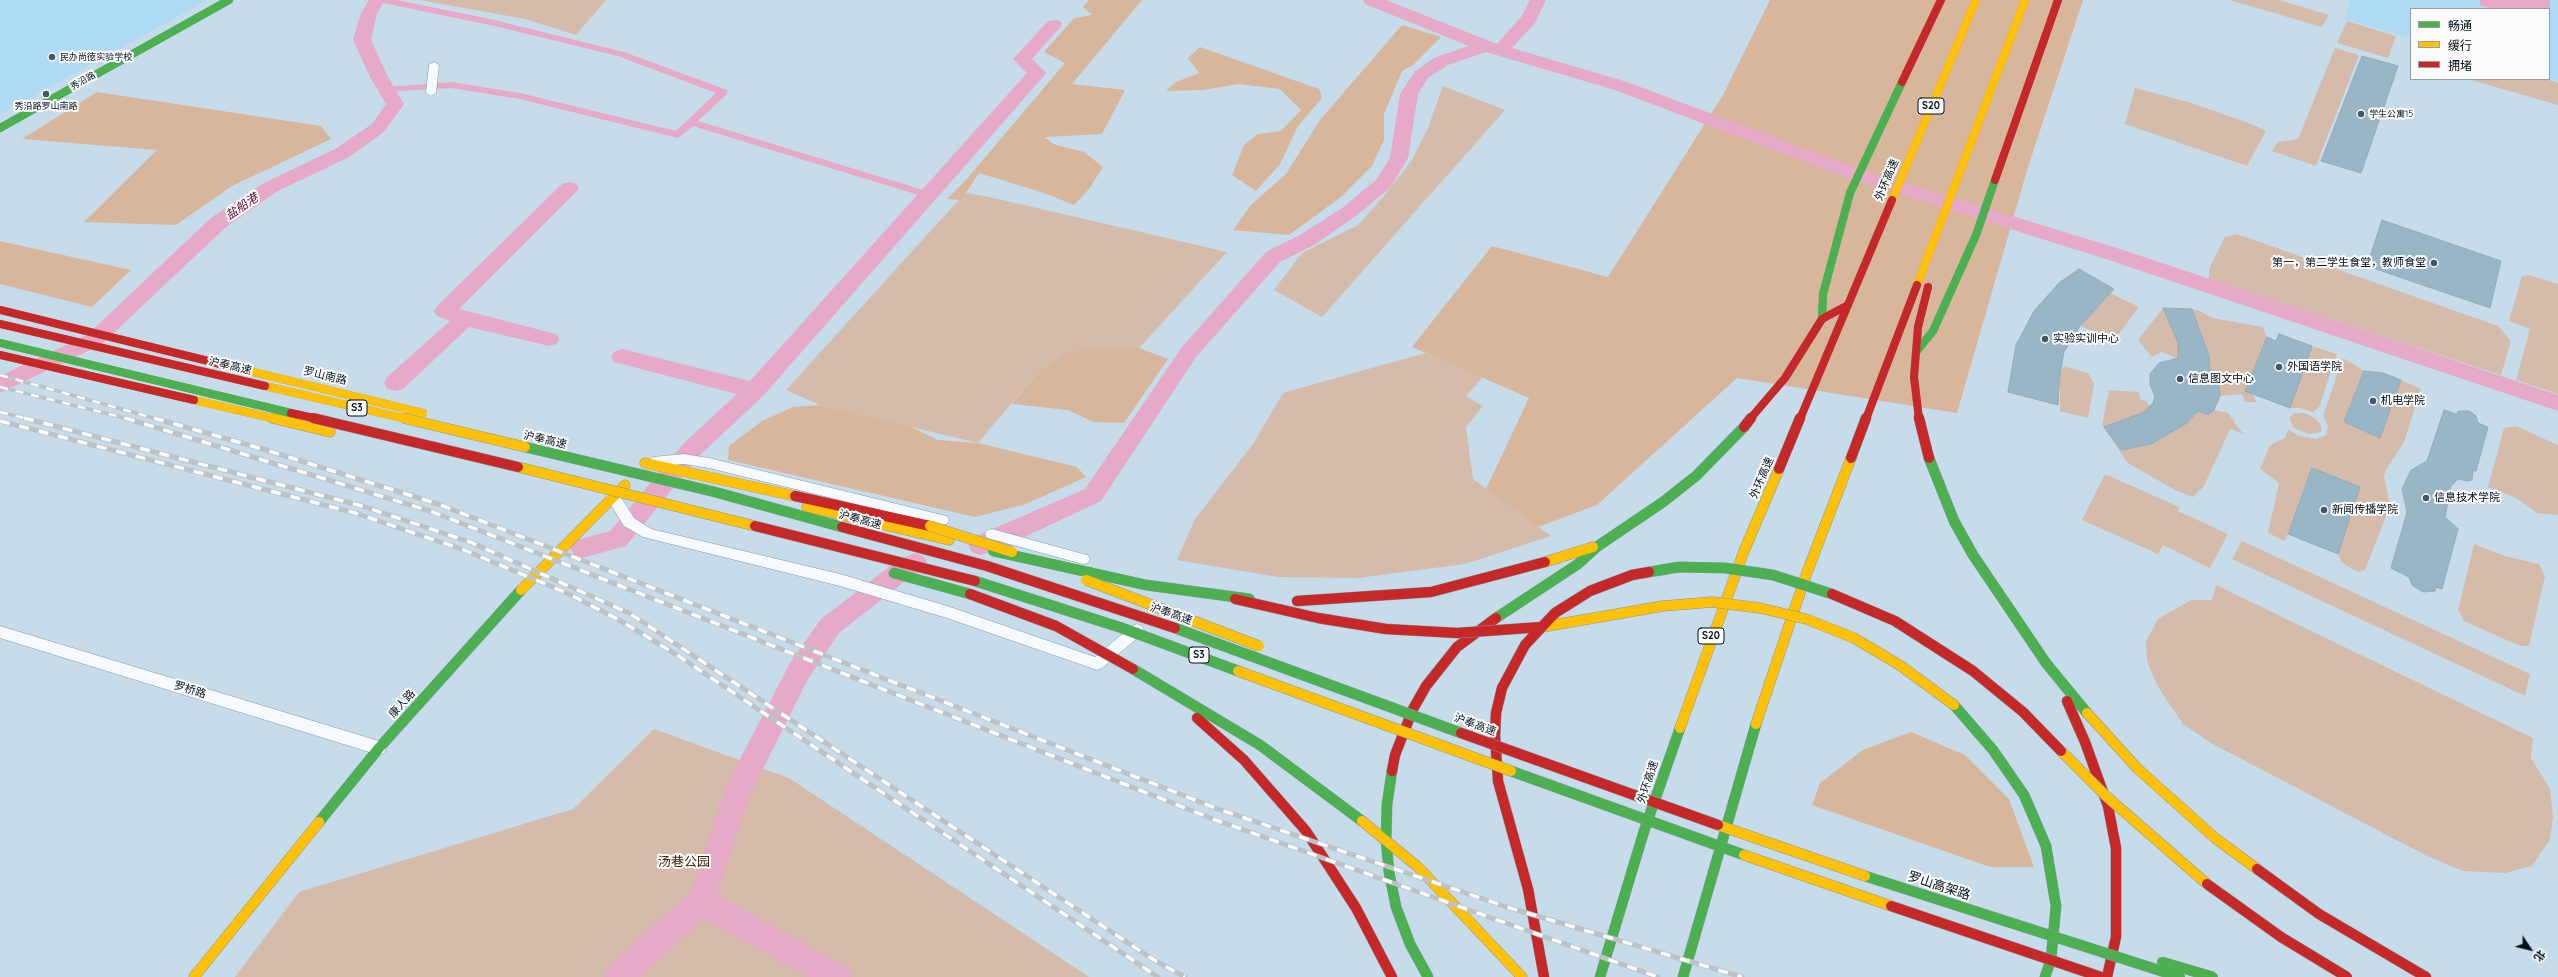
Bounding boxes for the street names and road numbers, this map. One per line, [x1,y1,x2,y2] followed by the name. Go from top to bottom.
[69,70,97,92] street label: 秀沿路
[1918,98,1944,114] road number: S20
[1872,157,1902,203] street label: 外环高速
[207,355,253,377] street label: 沪奉高速
[302,364,348,388] street label: 罗山南路
[347,400,367,416] road number: S3
[522,429,568,451] street label: 沪奉高速
[1747,455,1777,501] street label: 外环高速
[837,508,883,532] street label: 沪奉高速
[1148,601,1194,627] street label: 沪奉高速
[1698,628,1724,644] road number: S20
[1189,647,1209,663] road number: S3
[172,679,208,701] street label: 罗桥路
[386,687,418,721] street label: 康人路
[1452,711,1498,739] street label: 沪奉高速
[1635,759,1661,805] street label: 外环高速
[1906,869,1972,903] street label: 罗山高架路

